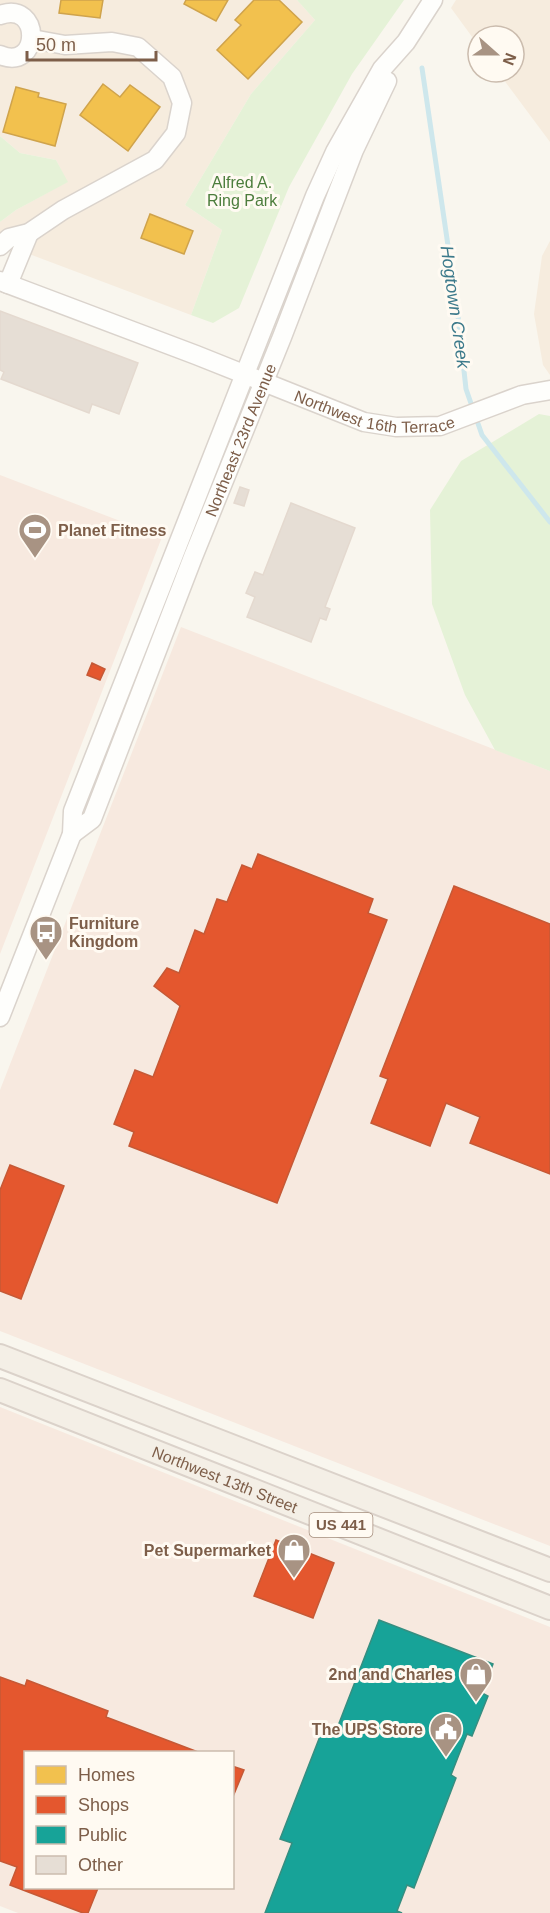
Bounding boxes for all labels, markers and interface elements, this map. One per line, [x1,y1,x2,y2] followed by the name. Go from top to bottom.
[27,24,156,62] scale bar
[466,24,526,84] north arrow
[36,35,76,55] text: 50 m
[500,51,520,68] text: N
[207,174,278,209] park label: Alfred A. Ring Park
[436,244,474,371] water label: Hogtown Creek
[202,361,279,519] street label: Northeast 23rd Avenue
[292,387,457,436] street label: Northwest 16th Terrace
[17,512,53,559] sports icon: Planet Fitness
[58,522,167,539] place label: Planet Fitness
[28,914,64,961] bus stop icon: Furniture Kingdom
[69,915,139,950] place label: Furniture Kingdom
[150,1443,300,1516] street label: Northwest 13th Street
[310,1513,372,1537] road number: US 441
[276,1532,312,1579] shop icon: Pet Supermarket
[144,1542,272,1559] place label: Pet Supermarket
[458,1656,494,1703] shop icon: 2nd and Charles
[329,1666,453,1683] place label: 2nd and Charles
[428,1711,464,1758] public building icon: The UPS Store
[312,1721,423,1738] place label: The UPS Store
[24,1751,234,1889] legend
[78,1765,135,1785] text: Homes
[78,1795,129,1815] text: Shops
[78,1825,127,1845] text: Public
[78,1855,123,1875] text: Other

